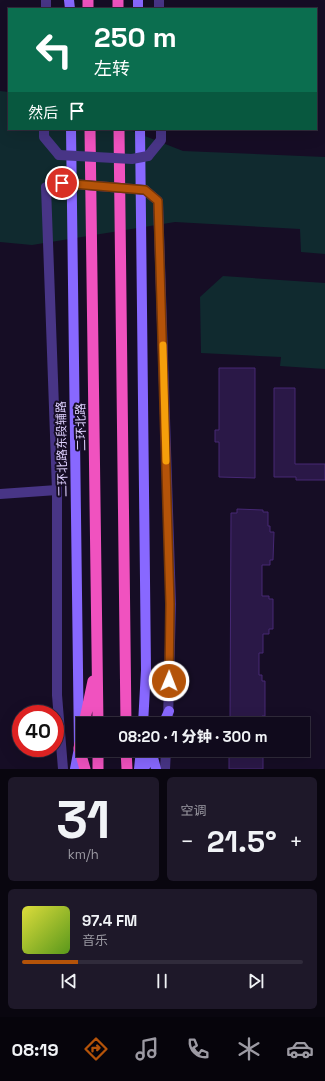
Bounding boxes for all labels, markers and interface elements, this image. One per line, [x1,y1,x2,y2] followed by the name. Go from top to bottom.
[94,19,177,55] text: 250 m
[28,24,80,76] icon: left
[94,57,130,80] text: 左转
[66,100,88,122] icon: arrive
[28,103,58,122] text: 然后
[45,166,79,200] pin
[51,172,73,194] icon: arrive
[53,401,71,497] street label: 二环北路东段辅路
[73,403,89,451] street label: 二环北路
[148,660,190,702] position arrow
[12,705,64,757] speed limit sign: 40
[118,727,268,746] text: 08:20 · 1 分钟 · 300 m
[56,787,110,853] text: 31
[181,802,207,819] text: 空调
[207,822,277,861] text: 21.5°
[181,827,194,855] text: −
[289,827,303,855] text: +
[68,846,99,863] text: km/h
[82,911,137,930] text: 97.4 FM
[82,932,108,949] text: 音乐
[58,970,80,992] icon: previous
[151,970,173,992] icon: pause
[245,970,267,992] icon: next
[82,1035,110,1063] icon: directions
[133,1035,161,1063] icon: music
[184,1035,212,1063] icon: phone
[235,1035,263,1063] icon: climate
[286,1035,314,1063] icon: car
[11,1038,59,1061] text: 08:19

